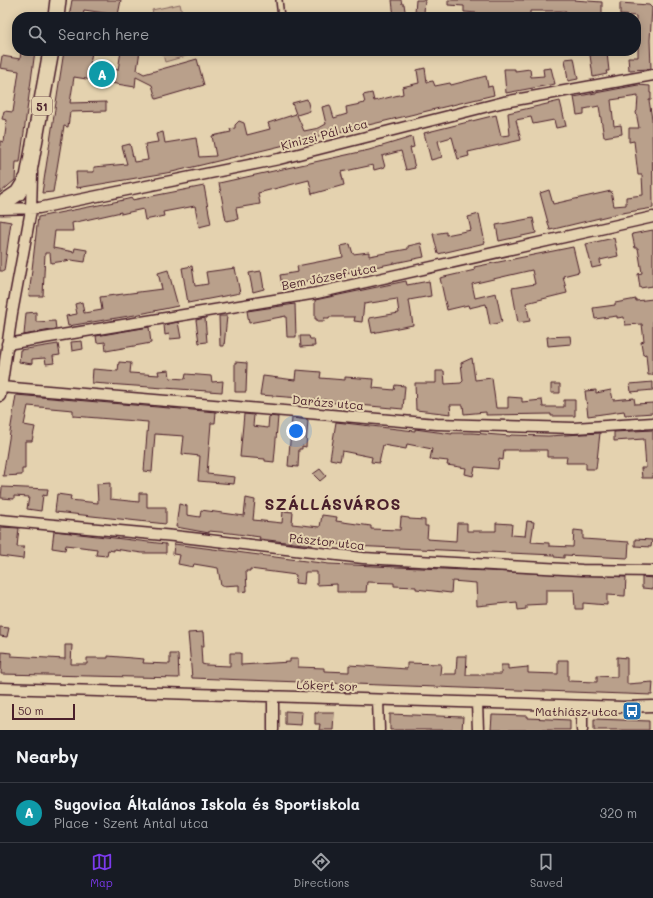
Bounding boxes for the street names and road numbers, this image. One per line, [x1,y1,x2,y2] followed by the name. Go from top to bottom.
[32,97,52,115] road number: 51
[279,115,369,153] street label: Kinizsi Pál utca
[280,259,378,293] street label: Bem József utca
[291,391,365,413] street label: Darázs utca
[288,529,366,553] street label: Pásztor utca
[296,676,358,694] street label: Lőkert sor

